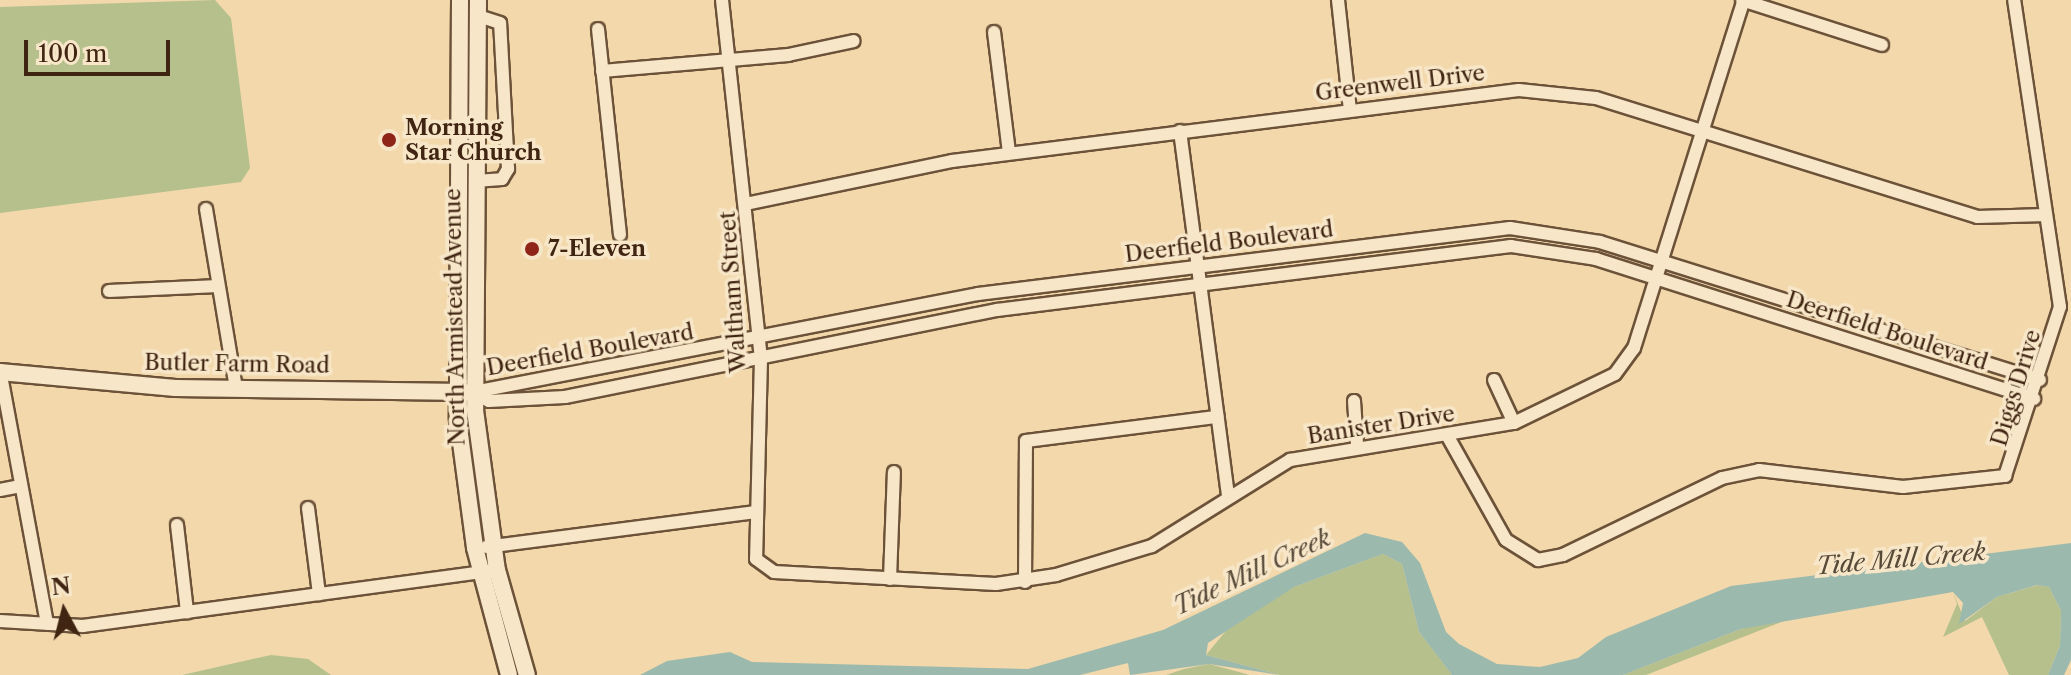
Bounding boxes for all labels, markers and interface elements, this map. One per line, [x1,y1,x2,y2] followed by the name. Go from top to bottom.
[28,24,174,74] scale bar
[38,39,107,68] text: 100 m
[1314,60,1486,106] street label: Greenwell Drive
[405,114,542,166] place label: Morning Star Church
[380,131,398,149] marker: Morning Star Church
[440,187,470,447] street label: North Armistead Avenue
[714,210,752,374] street label: Waltham Street
[1123,216,1335,268] street label: Deerfield Boulevard
[548,236,646,262] place label: 7-Eleven
[523,240,541,258] marker: 7-Eleven
[1783,286,1991,376] street label: Deerfield Boulevard
[484,319,696,381] street label: Deerfield Boulevard
[1986,327,2046,449] street label: Diggs Drive
[144,349,330,379] street label: Butler Farm Road
[1305,400,1457,450] street label: Banister Drive
[1169,523,1335,621] water label: Tide Mill Creek
[1815,537,1987,581] water label: Tide Mill Creek
[24,571,104,651] north arrow
[50,572,72,601] text: N

